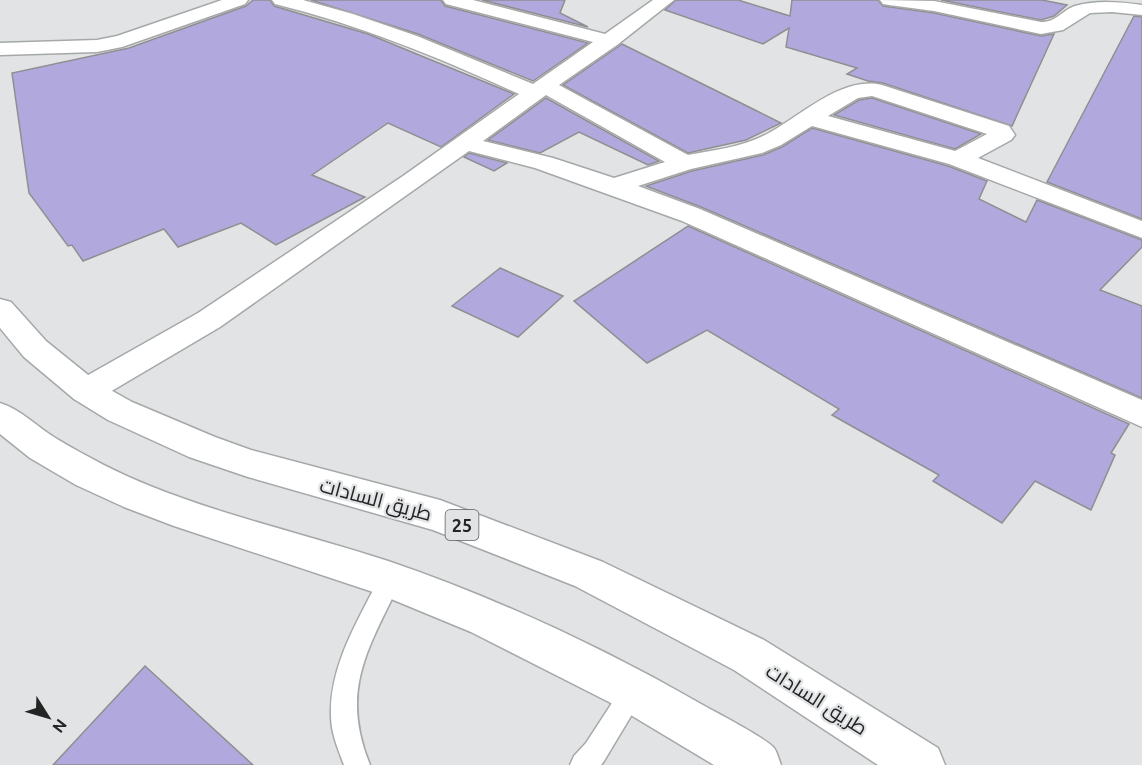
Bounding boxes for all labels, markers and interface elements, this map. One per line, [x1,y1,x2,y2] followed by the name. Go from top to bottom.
[317,473,435,527] street label: طريق السادات
[446,510,478,540] road number: 25
[761,659,872,741] street label: طريق السادات
[18,687,78,747] north arrow
[49,716,71,736] text: N

